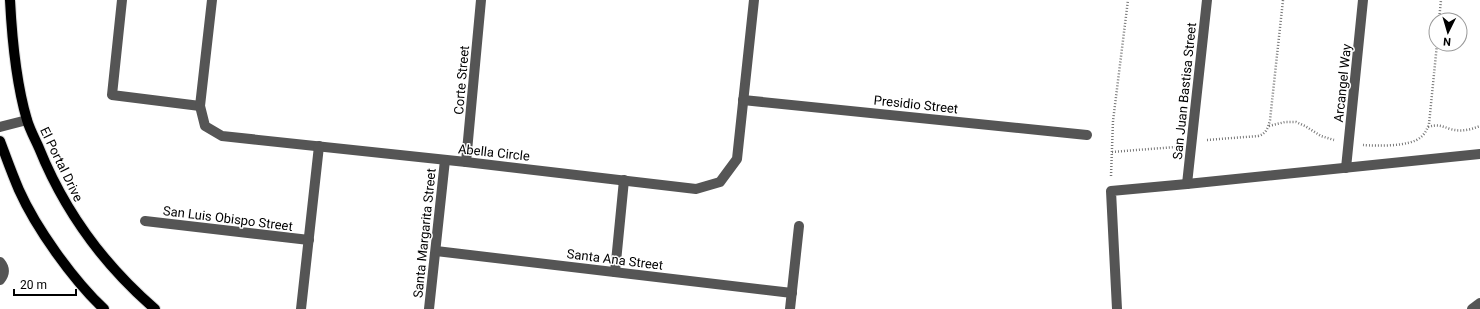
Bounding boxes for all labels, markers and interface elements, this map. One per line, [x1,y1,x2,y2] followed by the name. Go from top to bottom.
[1428,12,1468,52] north arrow
[1170,22,1199,160] street label: San Juan Bastisa Street
[1443,35,1452,48] text: N
[1331,43,1354,123] street label: Arcangel Way
[451,45,472,115] street label: Corte Street
[873,93,959,116] street label: Presidio Street
[37,125,86,204] street label: El Portal Drive
[457,141,531,164] street label: Abella Circle
[410,168,439,298] street label: Santa Margarita Street
[162,203,294,234] street label: San Luis Obispo Street
[566,246,664,273] street label: Santa Ana Street
[14,271,76,297] scale bar
[20,278,47,292] text: 20 m

